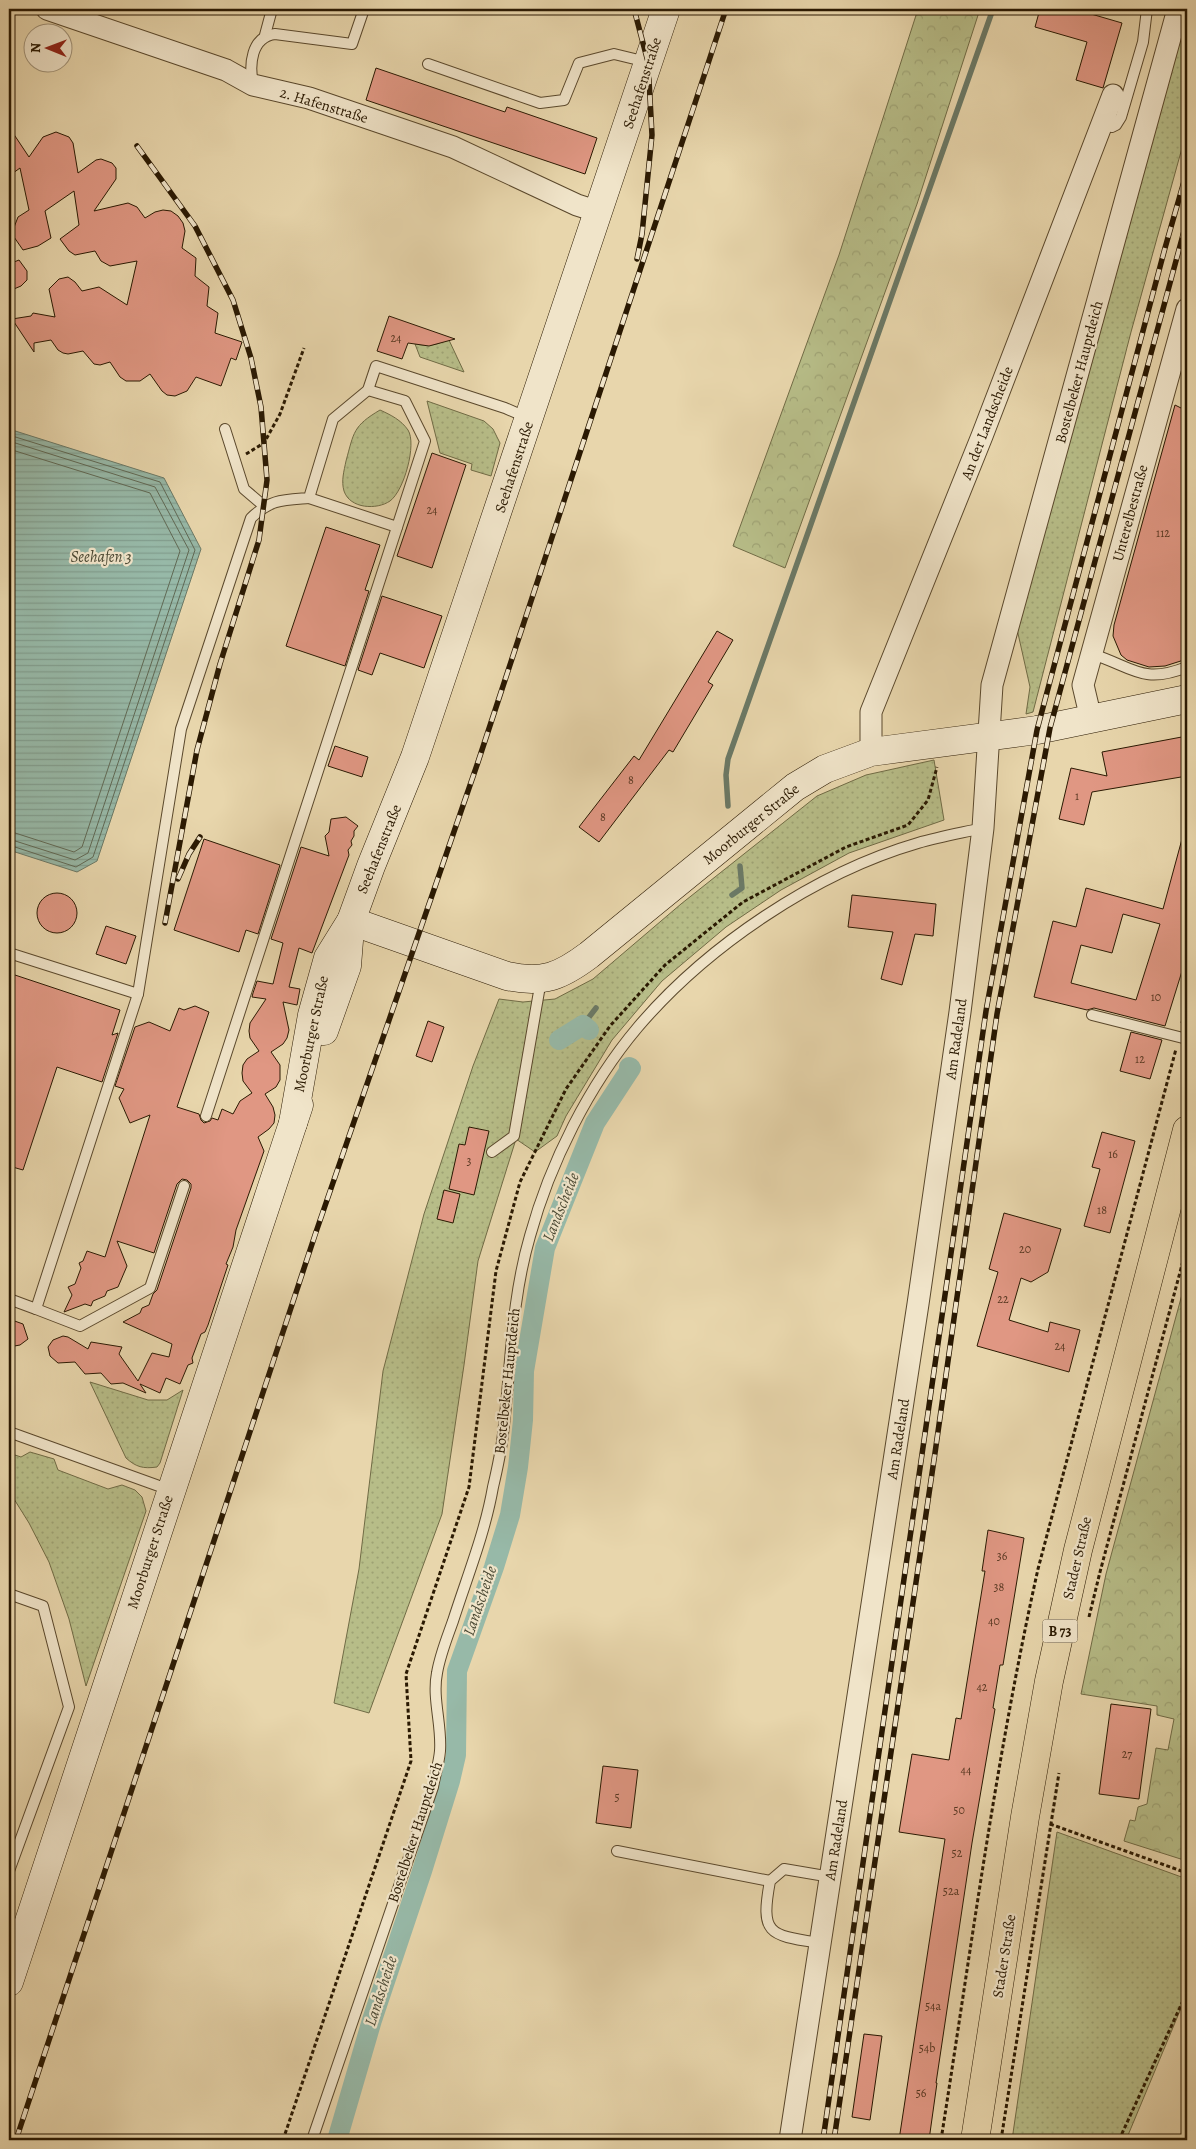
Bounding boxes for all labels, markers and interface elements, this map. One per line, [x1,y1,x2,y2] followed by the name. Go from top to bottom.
[22,22,72,72] north arrow
[618,35,666,131] street label: Seehafenstraße
[26,43,45,53] text: N
[277,82,371,128] street label: 2. Hafenstraße
[1050,298,1108,446] street label: Bostelbeker Hauptdeich
[390,330,402,346] house number: 24
[956,363,1018,484] street label: An der Landscheide
[490,419,538,515] street label: Seehafenstraße
[1107,462,1153,564] street label: Unterelbestraße
[426,502,438,518] house number: 24
[1156,525,1170,541] house number: 112
[70,546,132,568] water label: Seehafen 3
[628,772,634,788] house number: 8
[699,779,804,869] street label: Moorburger Straße
[1075,788,1079,804] house number: 1
[352,801,406,897] street label: Seehafenstraße
[600,809,606,825] house number: 8
[289,974,333,1094] street label: Moorburger Straße
[1151,989,1161,1005] house number: 10
[940,996,972,1082] street label: Am Radeland
[1135,1051,1145,1067] house number: 12
[1108,1146,1118,1162] house number: 16
[467,1153,472,1169] house number: 3
[537,1169,585,1245] water label: Landscheide
[1097,1202,1107,1218] house number: 18
[1019,1241,1031,1257] house number: 20
[997,1291,1009,1307] house number: 22
[489,1307,525,1455] street label: Bostelbeker Hauptdeich
[1054,1338,1066,1354] house number: 24
[882,1396,914,1482] street label: Am Radeland
[122,1492,178,1611] street label: Moorburger Straße
[1058,1514,1096,1601] street label: Stader Straße
[997,1548,1008,1564] house number: 36
[458,1563,502,1639] water label: Landscheide
[994,1579,1005,1595] house number: 38
[988,1613,1000,1629] house number: 40
[1042,1620,1078,1642] road number: B 73
[976,1679,988,1695] house number: 42
[1122,1746,1133,1762] house number: 27
[383,1759,447,1905] street label: Bostelbeker Hauptdeich
[961,1762,972,1778] house number: 44
[614,1789,620,1805] house number: 5
[820,1797,852,1883] street label: Am Radeland
[953,1802,965,1818] house number: 50
[952,1845,963,1861] house number: 52
[943,1883,960,1899] house number: 52a
[988,1912,1021,1999] street label: Stader Straße
[359,1953,403,2029] water label: Landscheide
[925,1998,941,2014] house number: 54a
[919,2040,935,2056] house number: 54b
[916,2085,927,2101] house number: 56

